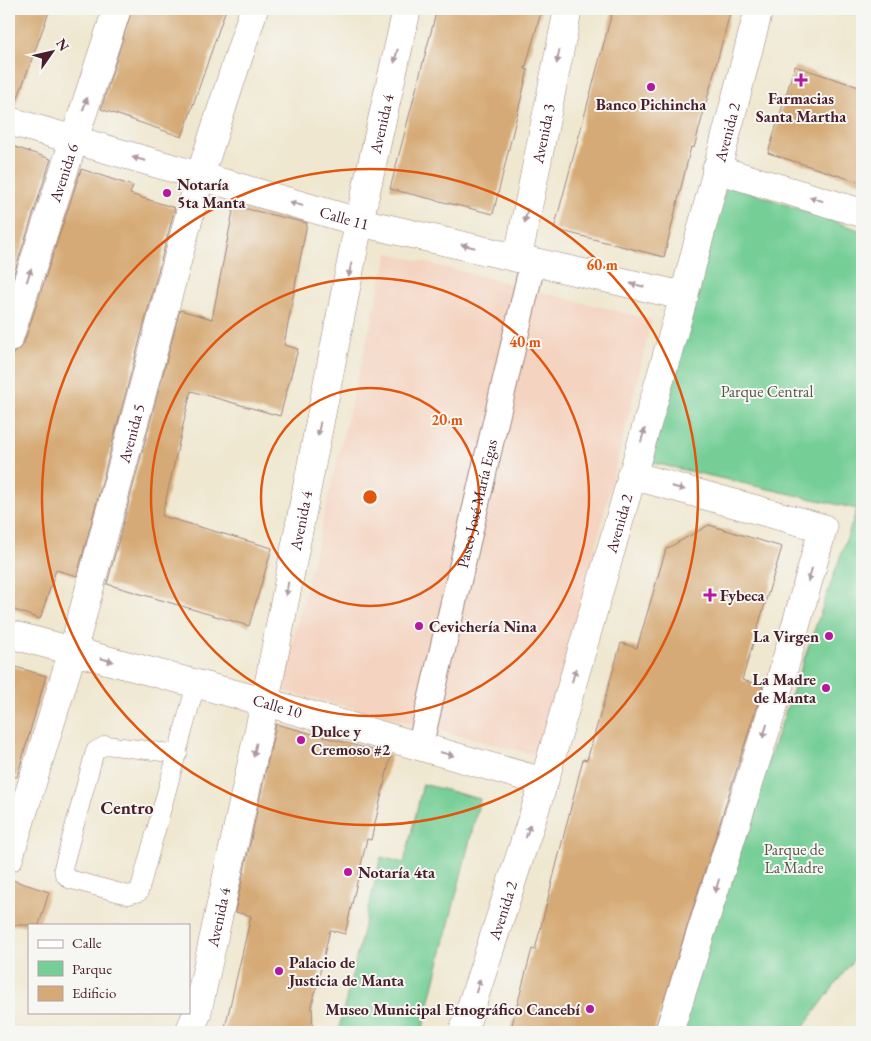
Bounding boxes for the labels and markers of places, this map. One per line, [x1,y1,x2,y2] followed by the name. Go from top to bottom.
[795,74,807,86] marker: Farmacias Santa Martha
[645,81,657,93] marker: Banco Pichincha
[756,88,847,127] place label: Farmacias Santa Martha
[596,94,707,115] place label: Banco Pichincha
[177,174,246,213] place label: Notaría 5ta Manta
[161,187,173,199] marker: Notaría 5ta Manta
[361,488,379,506] centre of rings
[720,585,766,606] place label: Fybeca
[704,589,716,601] marker: Fybeca
[429,616,538,637] place label: Cevichería Nina
[413,620,425,632] marker: Cevichería Nina
[753,626,819,647] place label: La Virgen
[823,630,835,642] marker: La Virgen
[753,669,817,708] place label: La Madre de Manta
[820,682,832,694] marker: La Madre de Manta
[311,721,391,760] place label: Dulce y Cremoso #2
[295,734,307,746] marker: Dulce y Cremoso #2
[358,862,436,883] place label: Notaría 4ta
[342,866,354,878] marker: Notaría 4ta
[287,952,405,991] place label: Palacio de Justicia de Manta
[273,965,285,977] marker: Palacio de Justicia de Manta
[325,999,580,1020] place label: Museo Municipal Etnográfico Cancebí
[584,1003,596,1015] marker: Museo Municipal Etnográfico Cancebí

